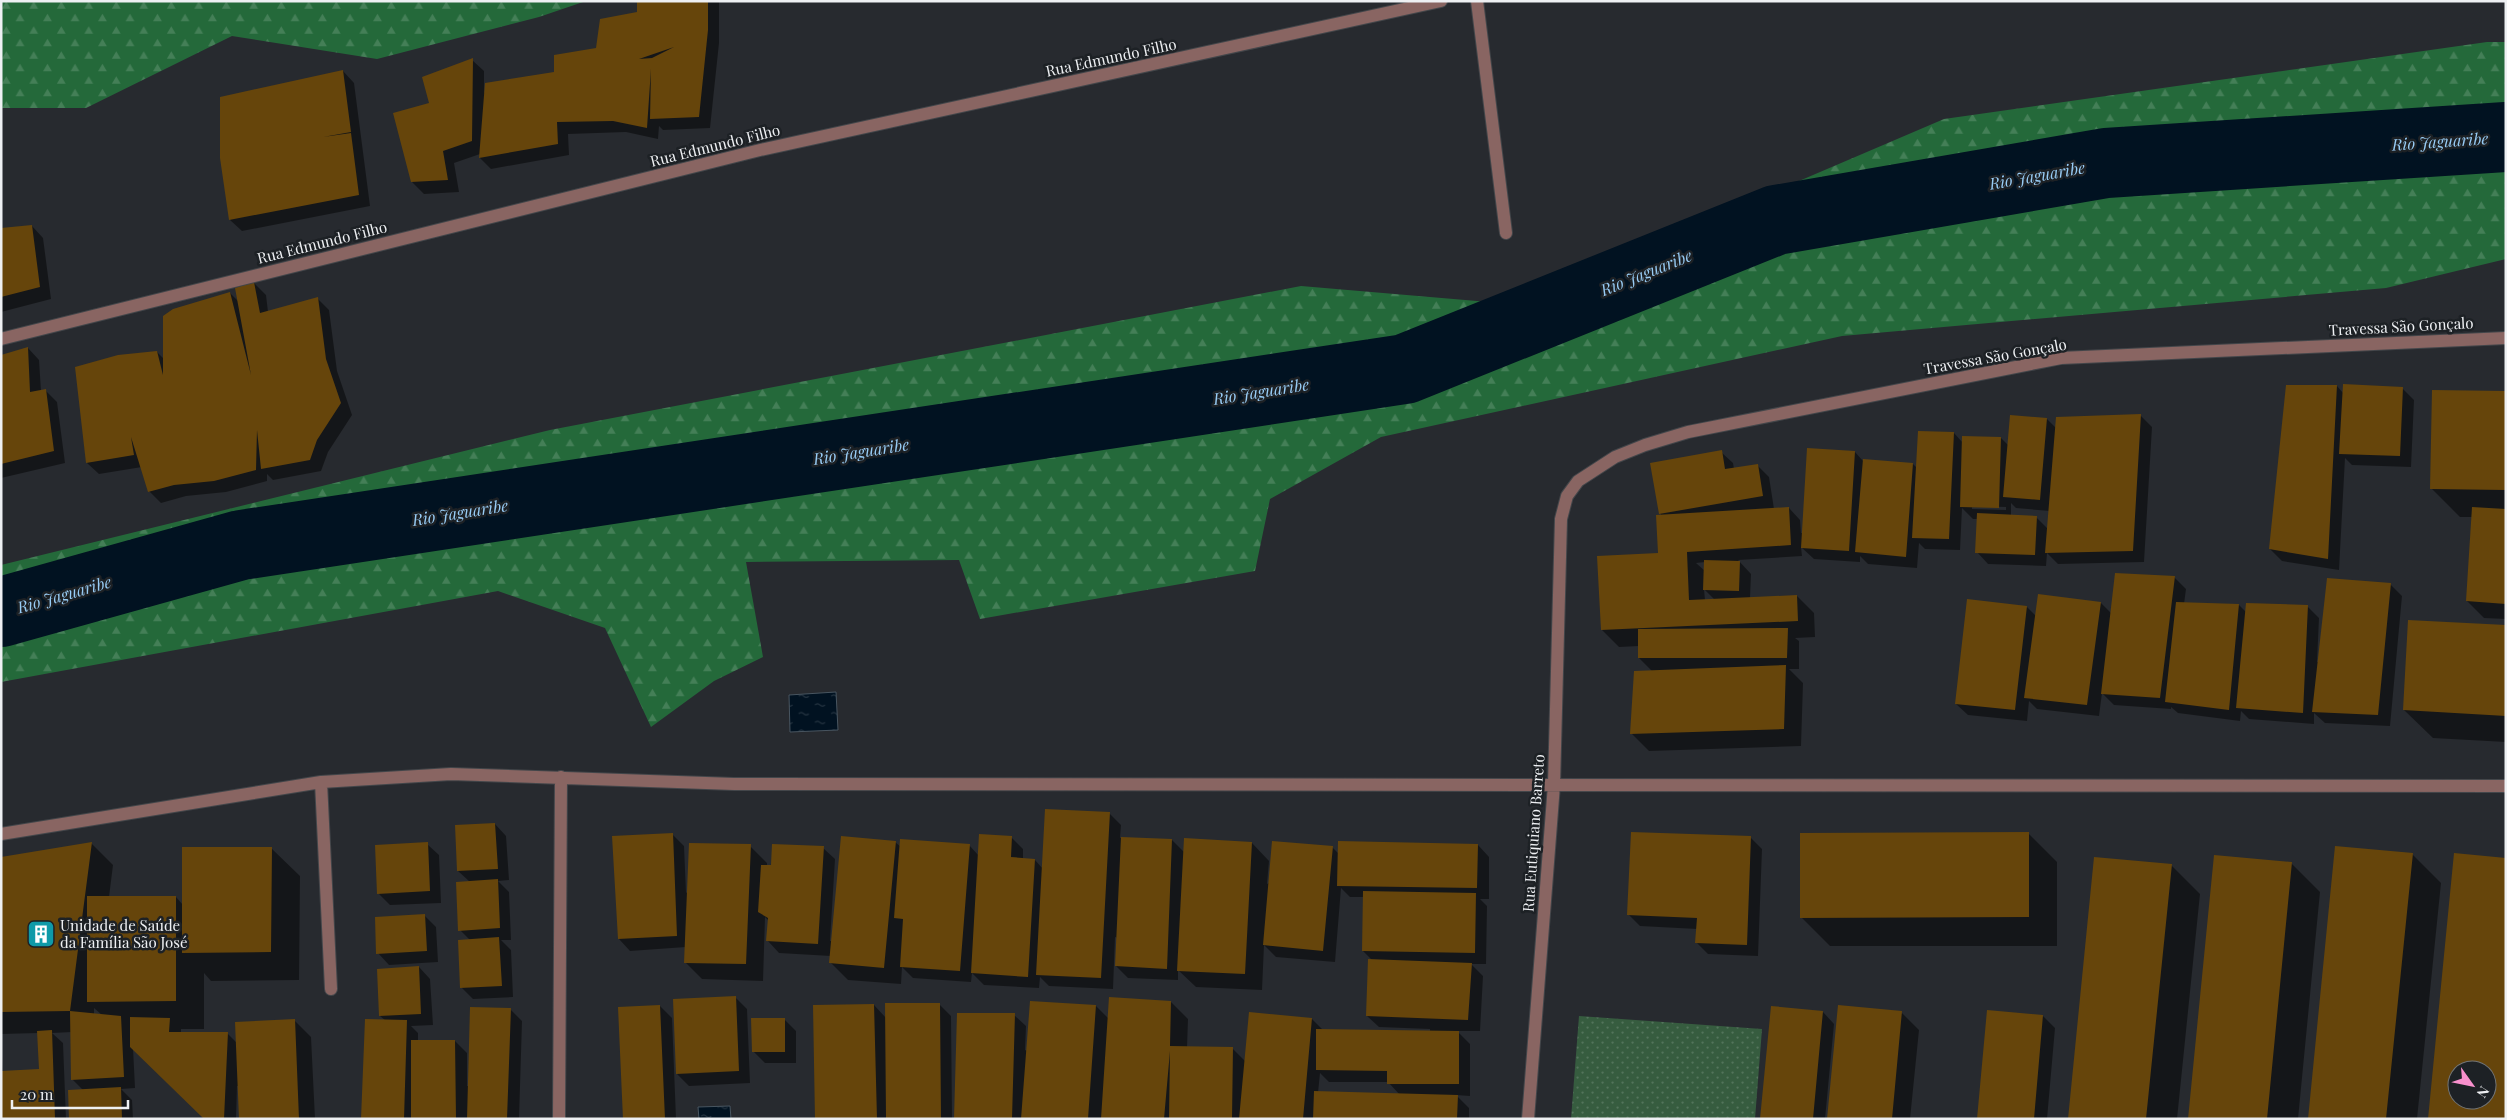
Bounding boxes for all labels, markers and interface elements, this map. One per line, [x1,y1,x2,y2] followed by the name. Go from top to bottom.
[1044,33,1178,81] street label: Rua Edmundo Filho
[648,119,782,171] street label: Rua Edmundo Filho
[2390,127,2489,155] water label: Rio Jaguaribe
[1987,156,2087,194] water label: Rio Jaguaribe
[255,216,389,268] street label: Rua Edmundo Filho
[1596,244,1695,300] water label: Rio Jaguaribe
[2328,312,2474,340] street label: Travessa São Gonçalo
[1922,334,2068,378] street label: Travessa São Gonçalo
[1211,373,1311,409] water label: Rio Jaguaribe
[811,433,911,469] water label: Rio Jaguaribe
[410,494,510,530] water label: Rio Jaguaribe
[14,571,113,618] water label: Rio Jaguaribe
[1518,754,1548,912] street label: Rua Eutiquiano Barreto
[60,915,188,952] place label: Unidade de Saúde da Família São José
[26,919,56,949] building icon: Unidade de Saúde da Família São José
[2447,1060,2497,1110] north arrow
[12,1078,129,1110] scale bar
[2473,1083,2494,1102] text: N
[20,1084,54,1104] text: 20 m

